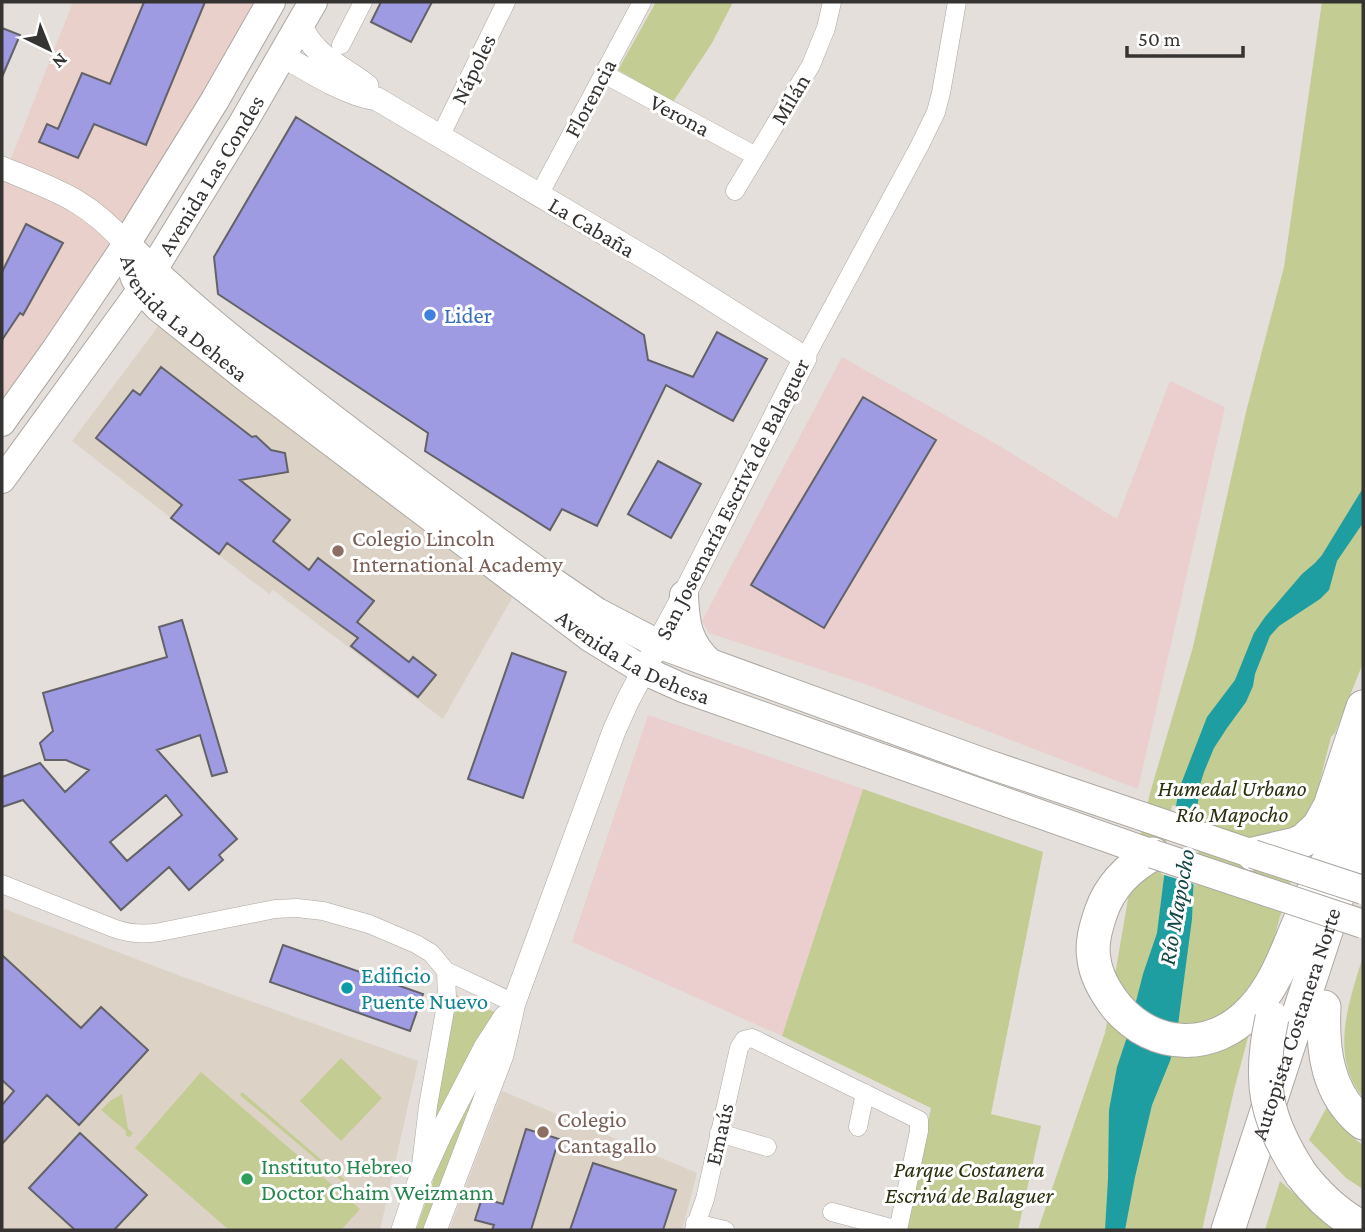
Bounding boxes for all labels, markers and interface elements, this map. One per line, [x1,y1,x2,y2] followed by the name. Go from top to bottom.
[14,14,84,84] north arrow
[1127,14,1242,58] scale bar
[1138,27,1181,51] text: 50 m
[445,30,501,108] street label: Nápoles
[48,49,72,73] text: N
[559,54,622,142] street label: Florencia
[765,69,815,129] street label: Milán
[645,88,715,142] street label: Verona
[152,90,269,260] street label: Avenida Las Condes
[544,191,640,263] street label: La Cabaña
[115,251,254,387] street label: Avenida La Dehesa
[444,302,492,328] place label: Lider
[422,307,438,323] marker: Lider
[649,354,815,644] street label: San Josemaría Escrivá de Balaguer
[352,525,563,577] place label: Colegio Lincoln International Academy
[330,543,346,559] marker: Colegio Lincoln International Academy
[551,604,714,710] street label: Avenida La Dehesa
[1157,775,1307,827] park label: Humedal Urbano Río Mapocho
[1153,847,1199,967] water label: Río Mapocho
[1245,904,1346,1143] street label: Autopista Costanera Norte
[361,962,488,1014] place label: Edificio Puente Nuevo
[339,980,355,996] marker: Edificio Puente Nuevo
[699,1100,739,1168] street label: Emaús
[557,1106,657,1158] place label: Colegio Cantagallo
[535,1124,551,1140] marker: Colegio Cantagallo
[261,1153,494,1205] place label: Instituto Hebreo Doctor Chaim Weizmann
[885,1156,1054,1208] park label: Parque Costanera Escrivá de Balaguer
[239,1171,255,1187] marker: Instituto Hebreo Doctor Chaim Weizmann

